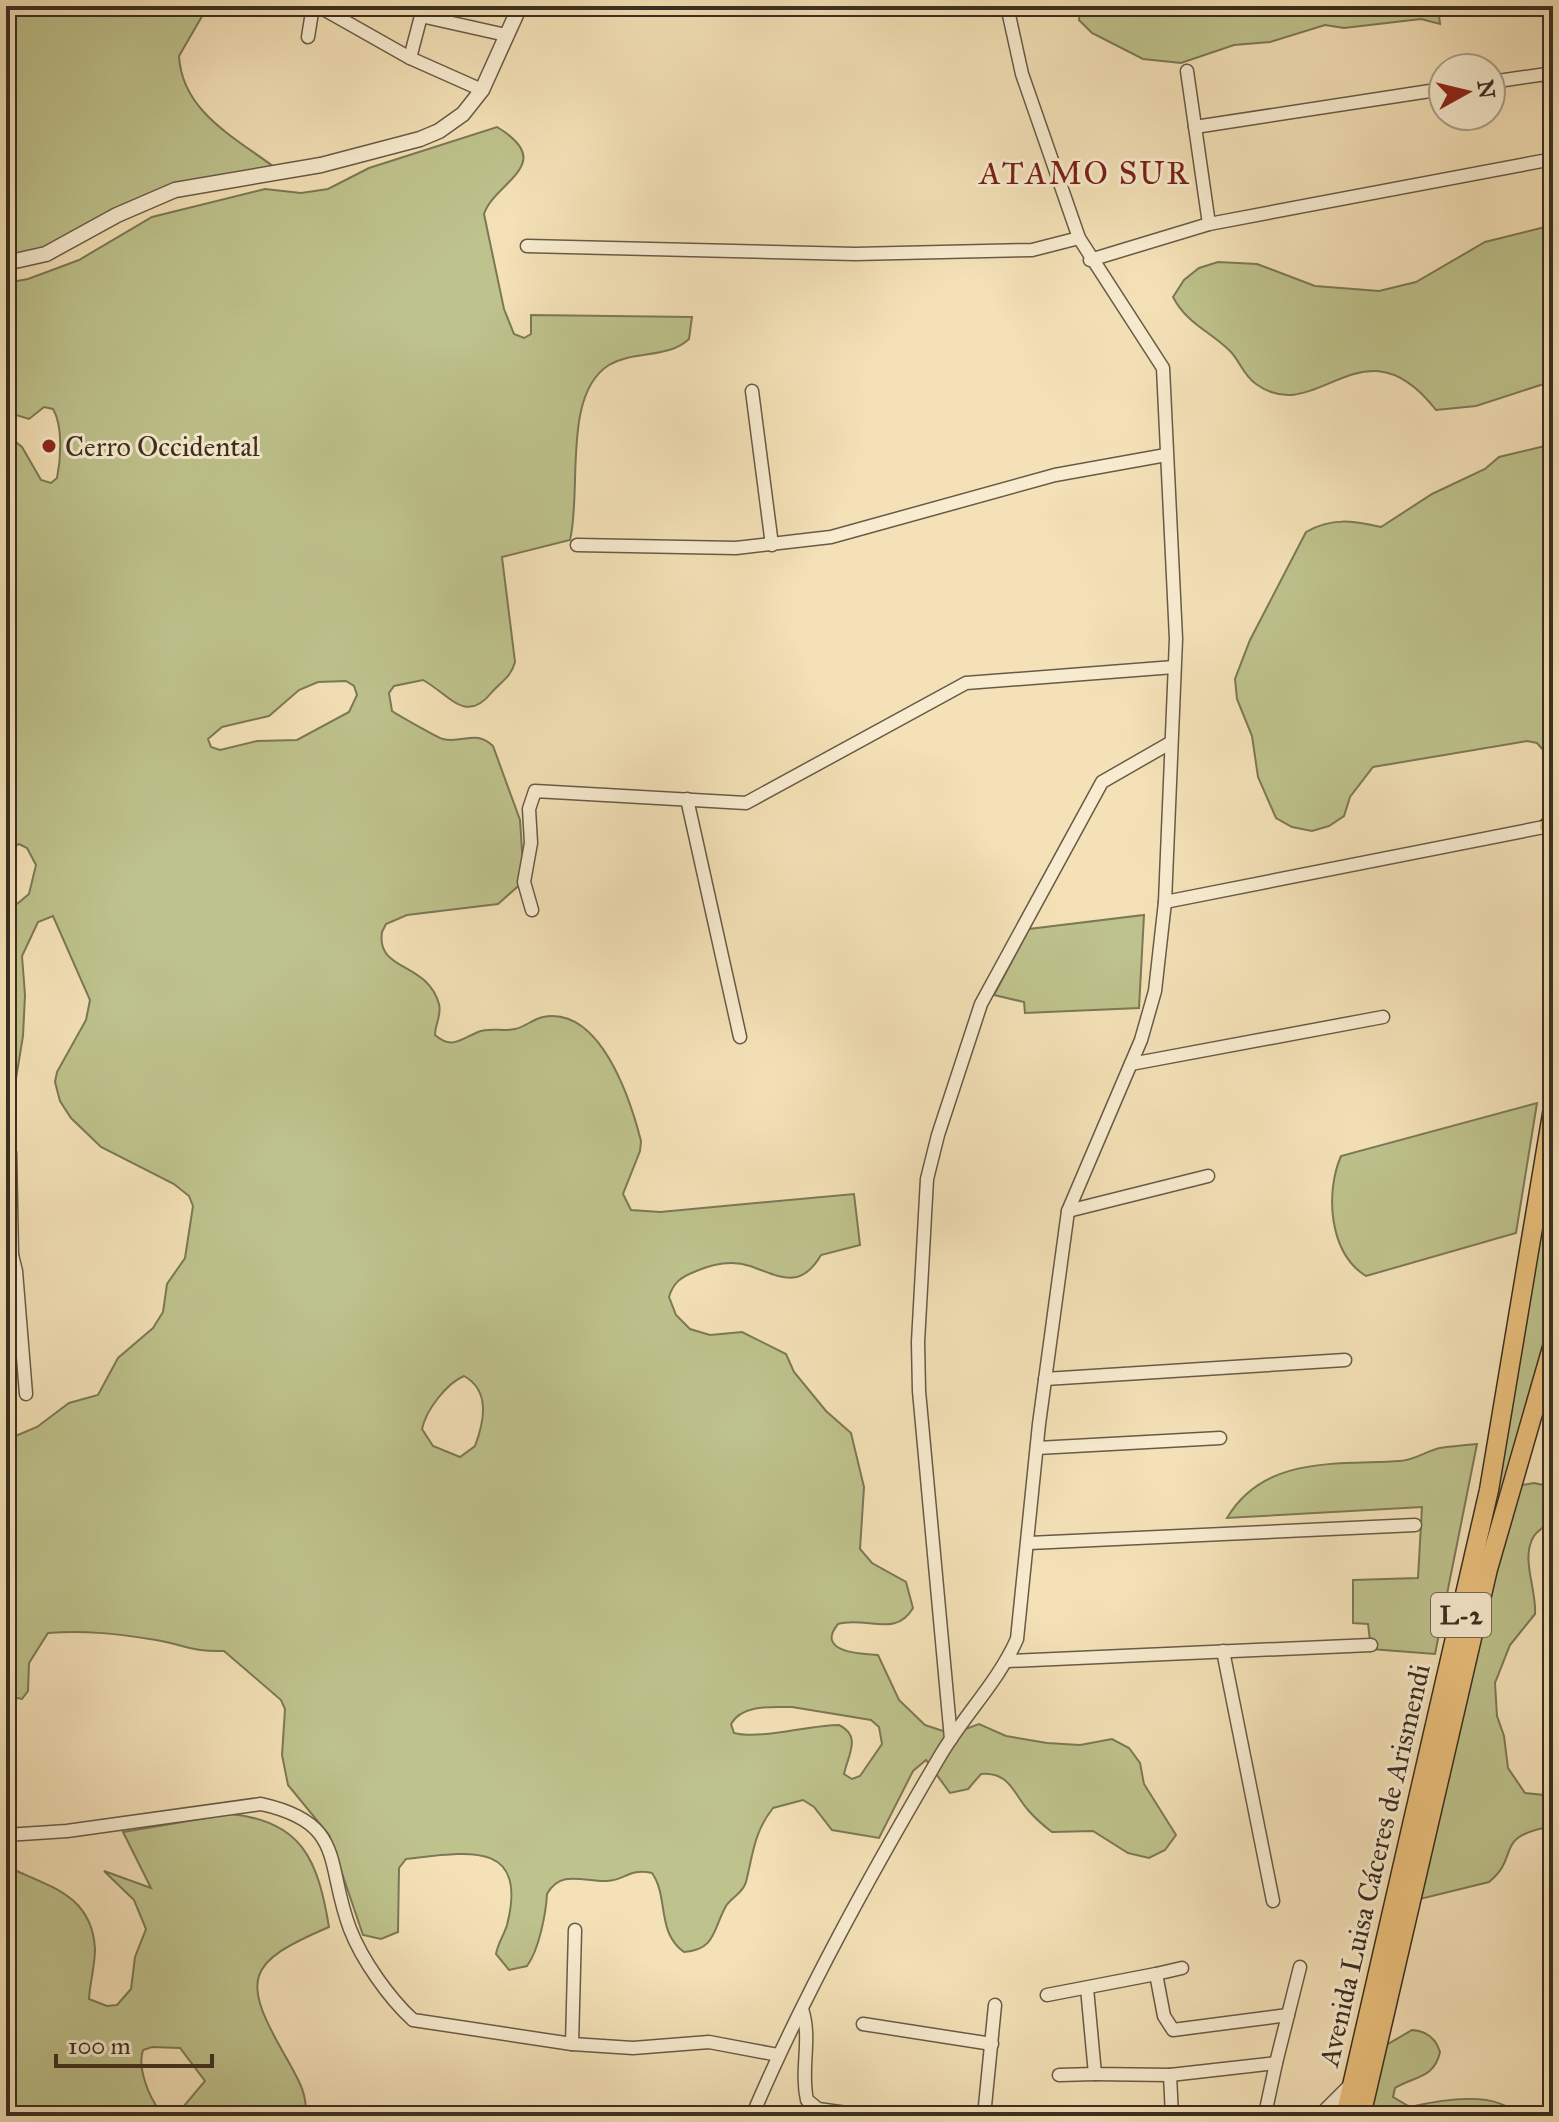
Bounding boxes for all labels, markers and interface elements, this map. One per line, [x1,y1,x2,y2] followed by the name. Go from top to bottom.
[1427,52,1507,132] north arrow
[1472,78,1501,101] text: N
[977,154,1191,193] district label: ATAMO SUR
[65,429,260,464] place label: Cerro Occidental
[40,437,58,455] marker: Cerro Occidental
[1431,1593,1491,1637] road number: L-2
[1311,1660,1438,2071] street label: Avenida Luisa Cáceres de Arismendi
[56,2018,212,2068] scale bar
[68,2031,131,2061] text: 100 m

